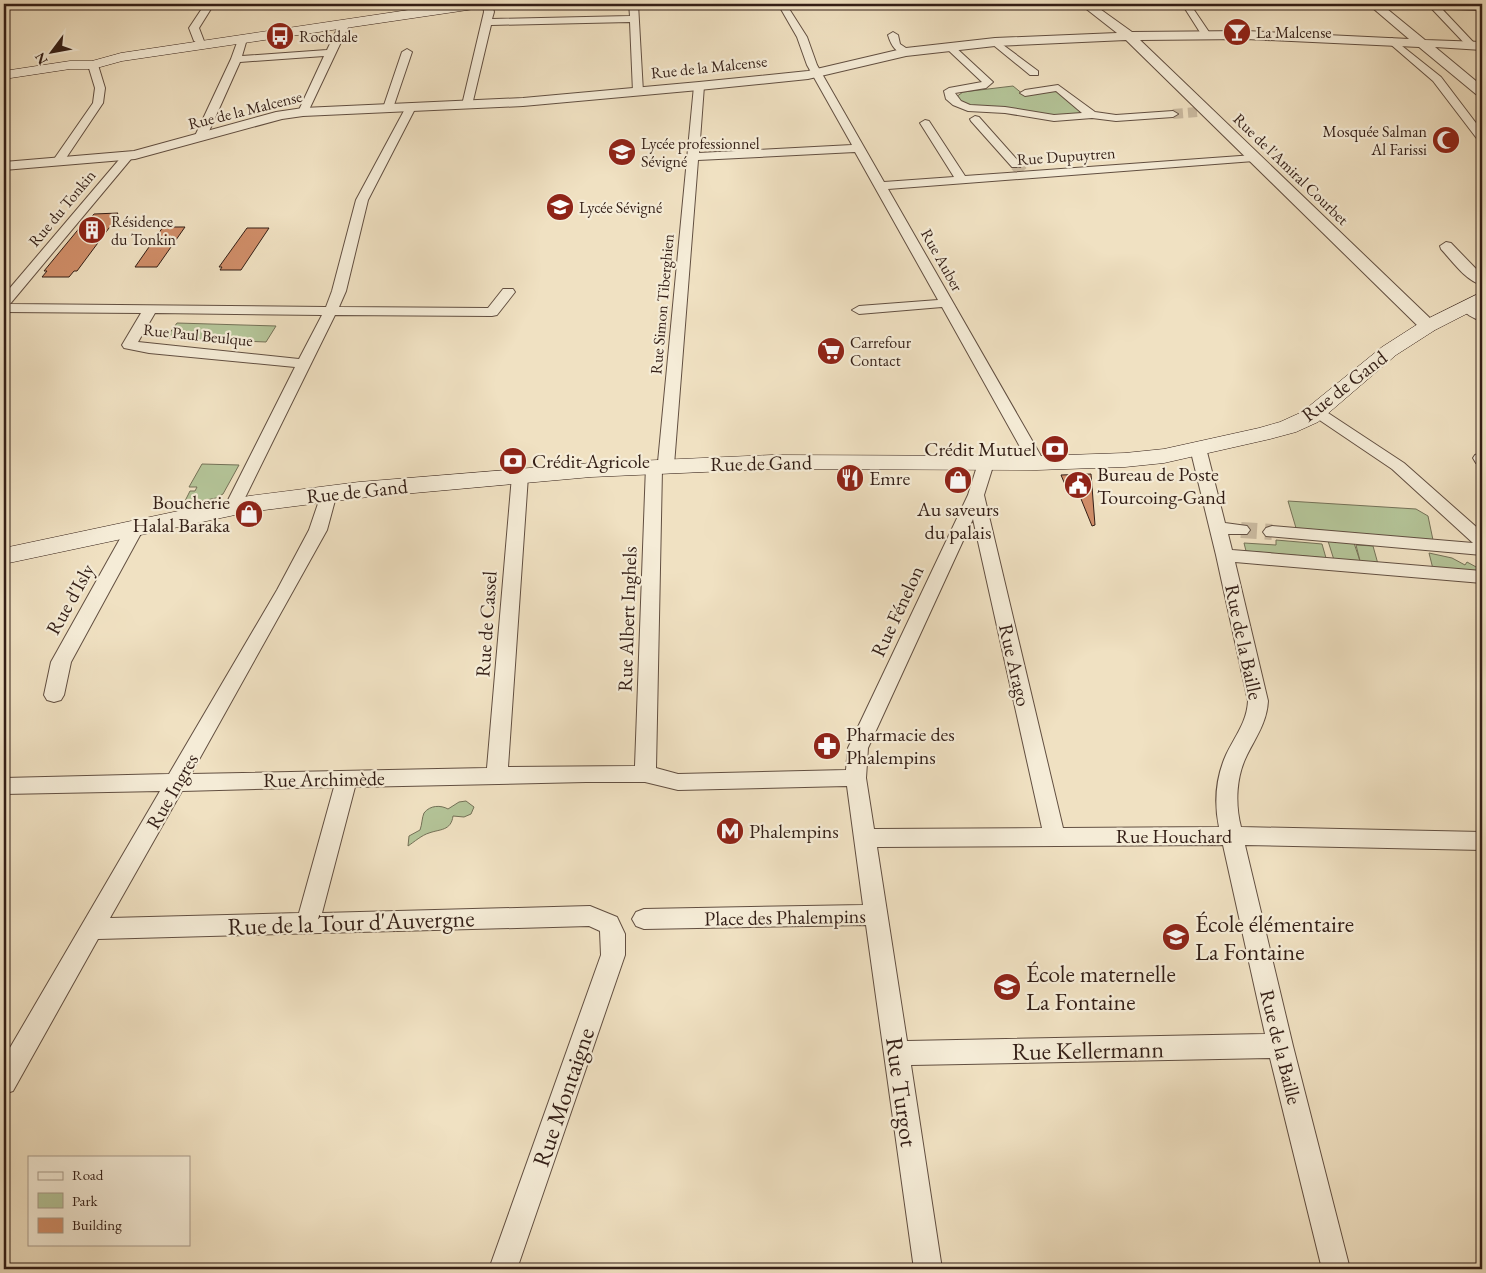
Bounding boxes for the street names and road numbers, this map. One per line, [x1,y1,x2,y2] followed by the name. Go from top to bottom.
[650,50,768,84] street label: Rue de la Malcense
[186,86,304,134] street label: Rue de la Malcense
[1229,108,1353,230] street label: Rue de l'Amiral Courbet
[1016,142,1116,170] street label: Rue Dupuytren
[24,165,101,251] street label: Rue du Tonkin
[916,225,968,296] street label: Rue Auber
[645,232,679,375] street label: Rue Simon Tiberghien
[142,319,254,351] street label: Rue Paul Beulque
[1296,344,1393,428] street label: Rue de Gand
[710,449,813,477] street label: Rue de Gand
[305,473,410,509] street label: Rue de Gand
[611,546,643,692] street label: Rue Albert Inghels
[40,559,100,639] street label: Rue d'Isly
[865,561,930,661] street label: Rue Fénelon
[469,570,503,678] street label: Rue de Cassel
[1219,582,1269,702] street label: Rue de la Baille
[993,621,1037,709] street label: Rue Arago
[140,748,204,834] street label: Rue Ingres
[263,765,385,793] street label: Rue Archimède
[1116,823,1233,849] street label: Rue Houchard
[227,902,475,942] street label: Rue de la Tour d'Auvergne
[704,903,866,931] street label: Place des Phalempins
[1254,987,1308,1107] street label: Rue de la Baille
[525,1023,601,1171] street label: Rue Montaigne
[1012,1033,1165,1067] street label: Rue Kellermann
[879,1035,925,1149] street label: Rue Turgot

